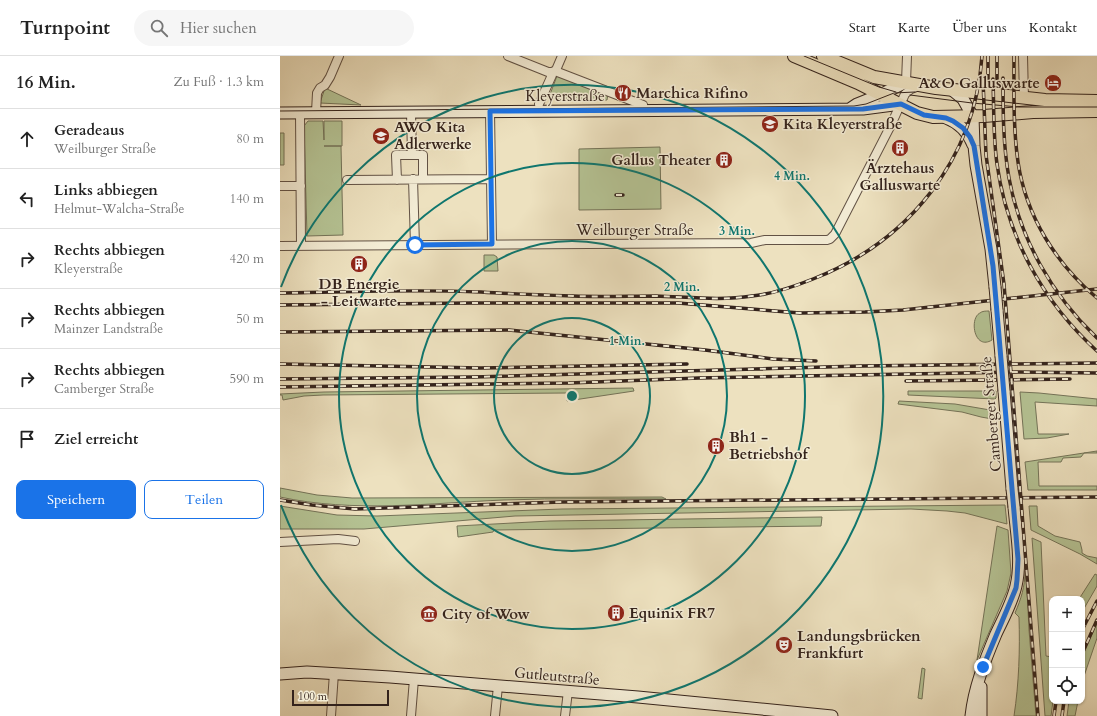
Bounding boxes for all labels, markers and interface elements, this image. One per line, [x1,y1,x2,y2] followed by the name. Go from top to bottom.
[134,10,414,46] search box
[20,15,110,41] text: Turnpoint
[148,17,170,39] icon: search
[180,18,257,38] text: Hier suchen
[849,18,876,37] text: Start
[898,18,930,37] text: Karte
[952,18,1007,37] text: Über uns
[1029,18,1077,37] text: Kontakt
[16,71,76,94] text: 16 Min.
[173,73,264,91] text: Zu Fuß · 1.3 km
[919,73,1040,93] place label: A&O Galluswarte
[1043,73,1063,93] hotel icon: A&O Galluswarte
[613,83,633,103] restaurant icon: Marchica Rifino
[636,83,748,103] place label: Marchica Rifino
[525,86,605,106] street label: Kleyerstraße
[760,114,780,134] school or university icon: Kita Kleyerstraße
[783,114,902,134] place label: Kita Kleyerstraße
[394,117,472,154] place label: AWO Kita Adlerwerke
[54,120,124,140] text: Geradeaus
[371,126,391,146] school or university icon: AWO Kita Adlerwerke
[16,128,38,150] icon: ahead
[236,130,264,148] text: 80 m
[890,138,910,158] building icon: Ärztehaus Galluswarte
[54,140,156,158] text: Weilburger Straße
[611,150,712,170] place label: Gallus Theater
[714,150,734,170] building icon: Gallus Theater
[859,158,941,195] place label: Ärztehaus Galluswarte
[774,168,810,184] text: 4 Min.
[54,180,158,200] text: Links abbiegen
[16,188,38,210] icon: left
[230,190,264,208] text: 140 m
[54,200,185,218] text: Helmut-Walcha-Straße
[575,220,694,240] street label: Weilburger Straße
[719,223,755,239] text: 3 Min.
[406,236,424,254] route start
[54,240,165,260] text: Rechts abbiegen
[16,248,38,270] icon: right
[230,250,264,268] text: 420 m
[349,254,369,274] building icon: DB Energie - Leitwarte
[54,260,123,278] text: Kleyerstraße
[319,274,399,311] place label: DB Energie - Leitwarte
[664,279,700,295] text: 2 Min.
[54,300,165,320] text: Rechts abbiegen
[16,308,38,330] icon: right
[236,310,264,328] text: 50 m
[54,320,163,338] text: Mainzer Landstraße
[609,333,645,349] text: 1 Min.
[976,355,1006,472] street label: Camberger Straße
[54,360,165,380] text: Rechts abbiegen
[16,368,38,390] icon: right
[230,370,264,388] text: 590 m
[54,380,154,398] text: Camberger Straße
[565,389,579,403] centre of rings
[729,427,811,464] place label: Bh1 - Betriebshof
[16,428,38,450] icon: arrive
[54,429,138,449] text: Ziel erreicht
[706,436,726,456] building icon: Bh1 - Betriebshof
[16,480,136,519] button: Speichern
[144,480,264,519] button: Teilen
[1049,596,1085,704] map controls
[1049,596,1085,632] button: +
[606,603,626,623] building icon: Equinix FR7
[629,603,715,623] place label: Equinix FR7
[419,604,439,624] museum icon: City of Wow
[442,604,530,624] place label: City of Wow
[797,626,921,663] place label: Landungsbrücken Frankfurt
[1049,632,1085,668] button: −
[774,635,794,655] theatre icon: Landungsbrücken Frankfurt
[974,658,992,676] route end
[513,662,601,690] street label: Gutleutstraße
[1049,668,1085,704] button: locate
[292,688,389,707] scale bar
[298,689,327,704] text: 100 m

